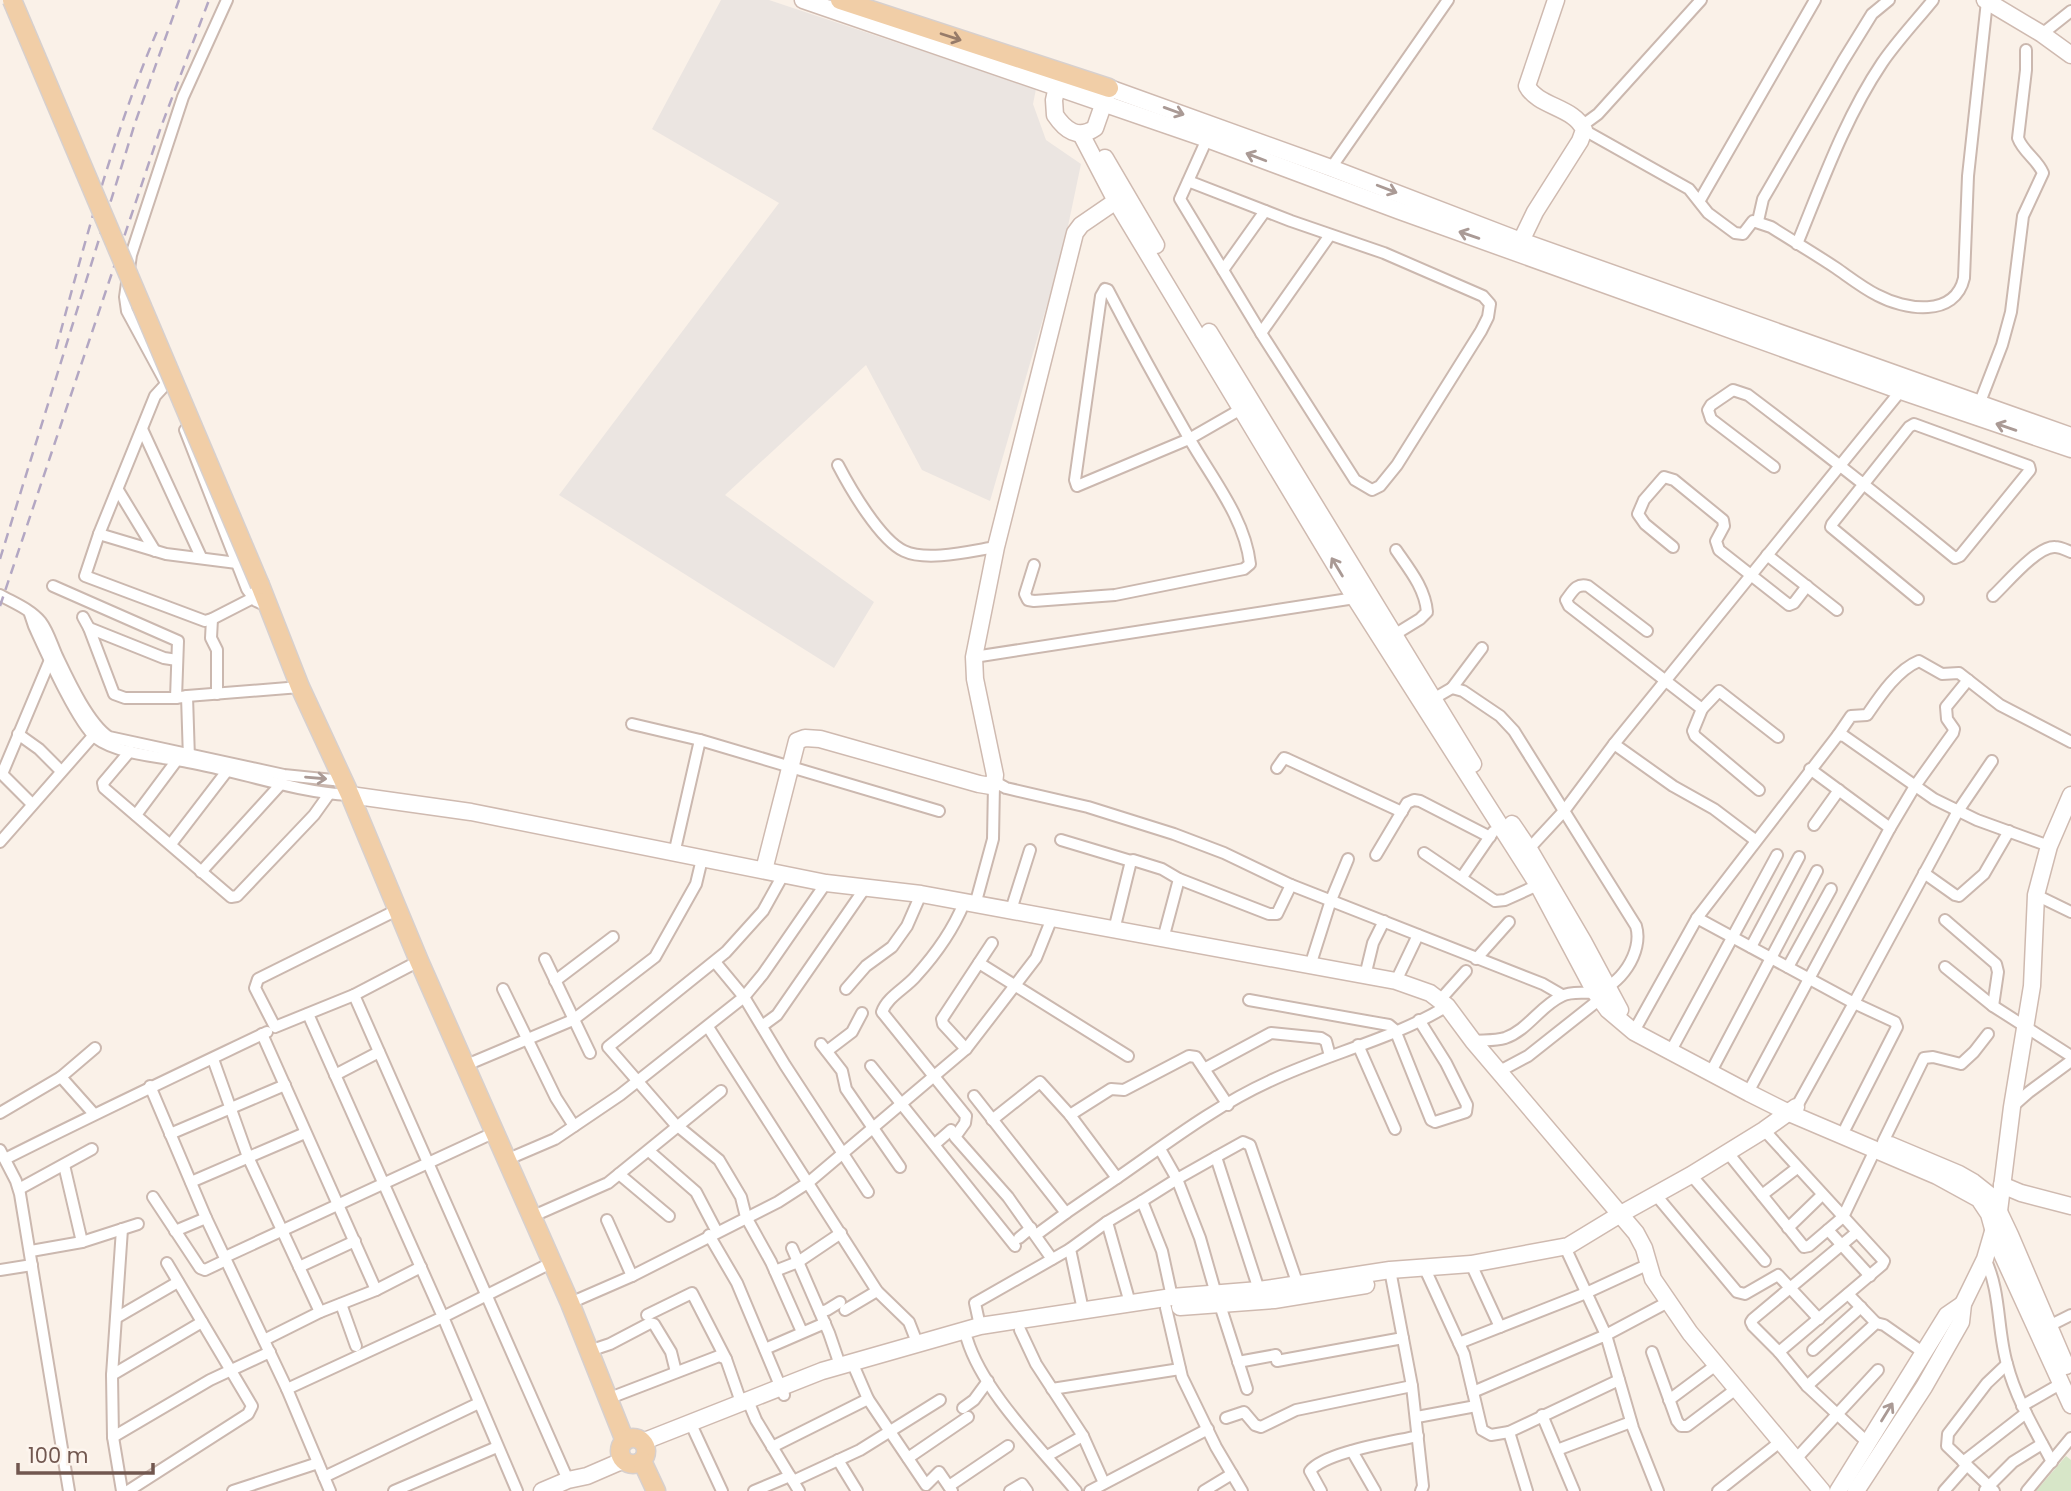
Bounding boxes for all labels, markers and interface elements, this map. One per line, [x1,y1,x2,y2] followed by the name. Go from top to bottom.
[940,31,962,44] one-way arrow
[1162,106,1184,118] one-way arrow
[1245,150,1267,162] one-way arrow
[1376,184,1398,197] one-way arrow
[1459,228,1481,240] one-way arrow
[1996,420,2018,432] one-way arrow
[1330,558,1344,578] one-way arrow
[304,772,326,785] one-way arrow
[1881,1403,1895,1423] one-way arrow
[18,1432,152,1476] scale bar
[28,1441,88,1470] text: 100 m

